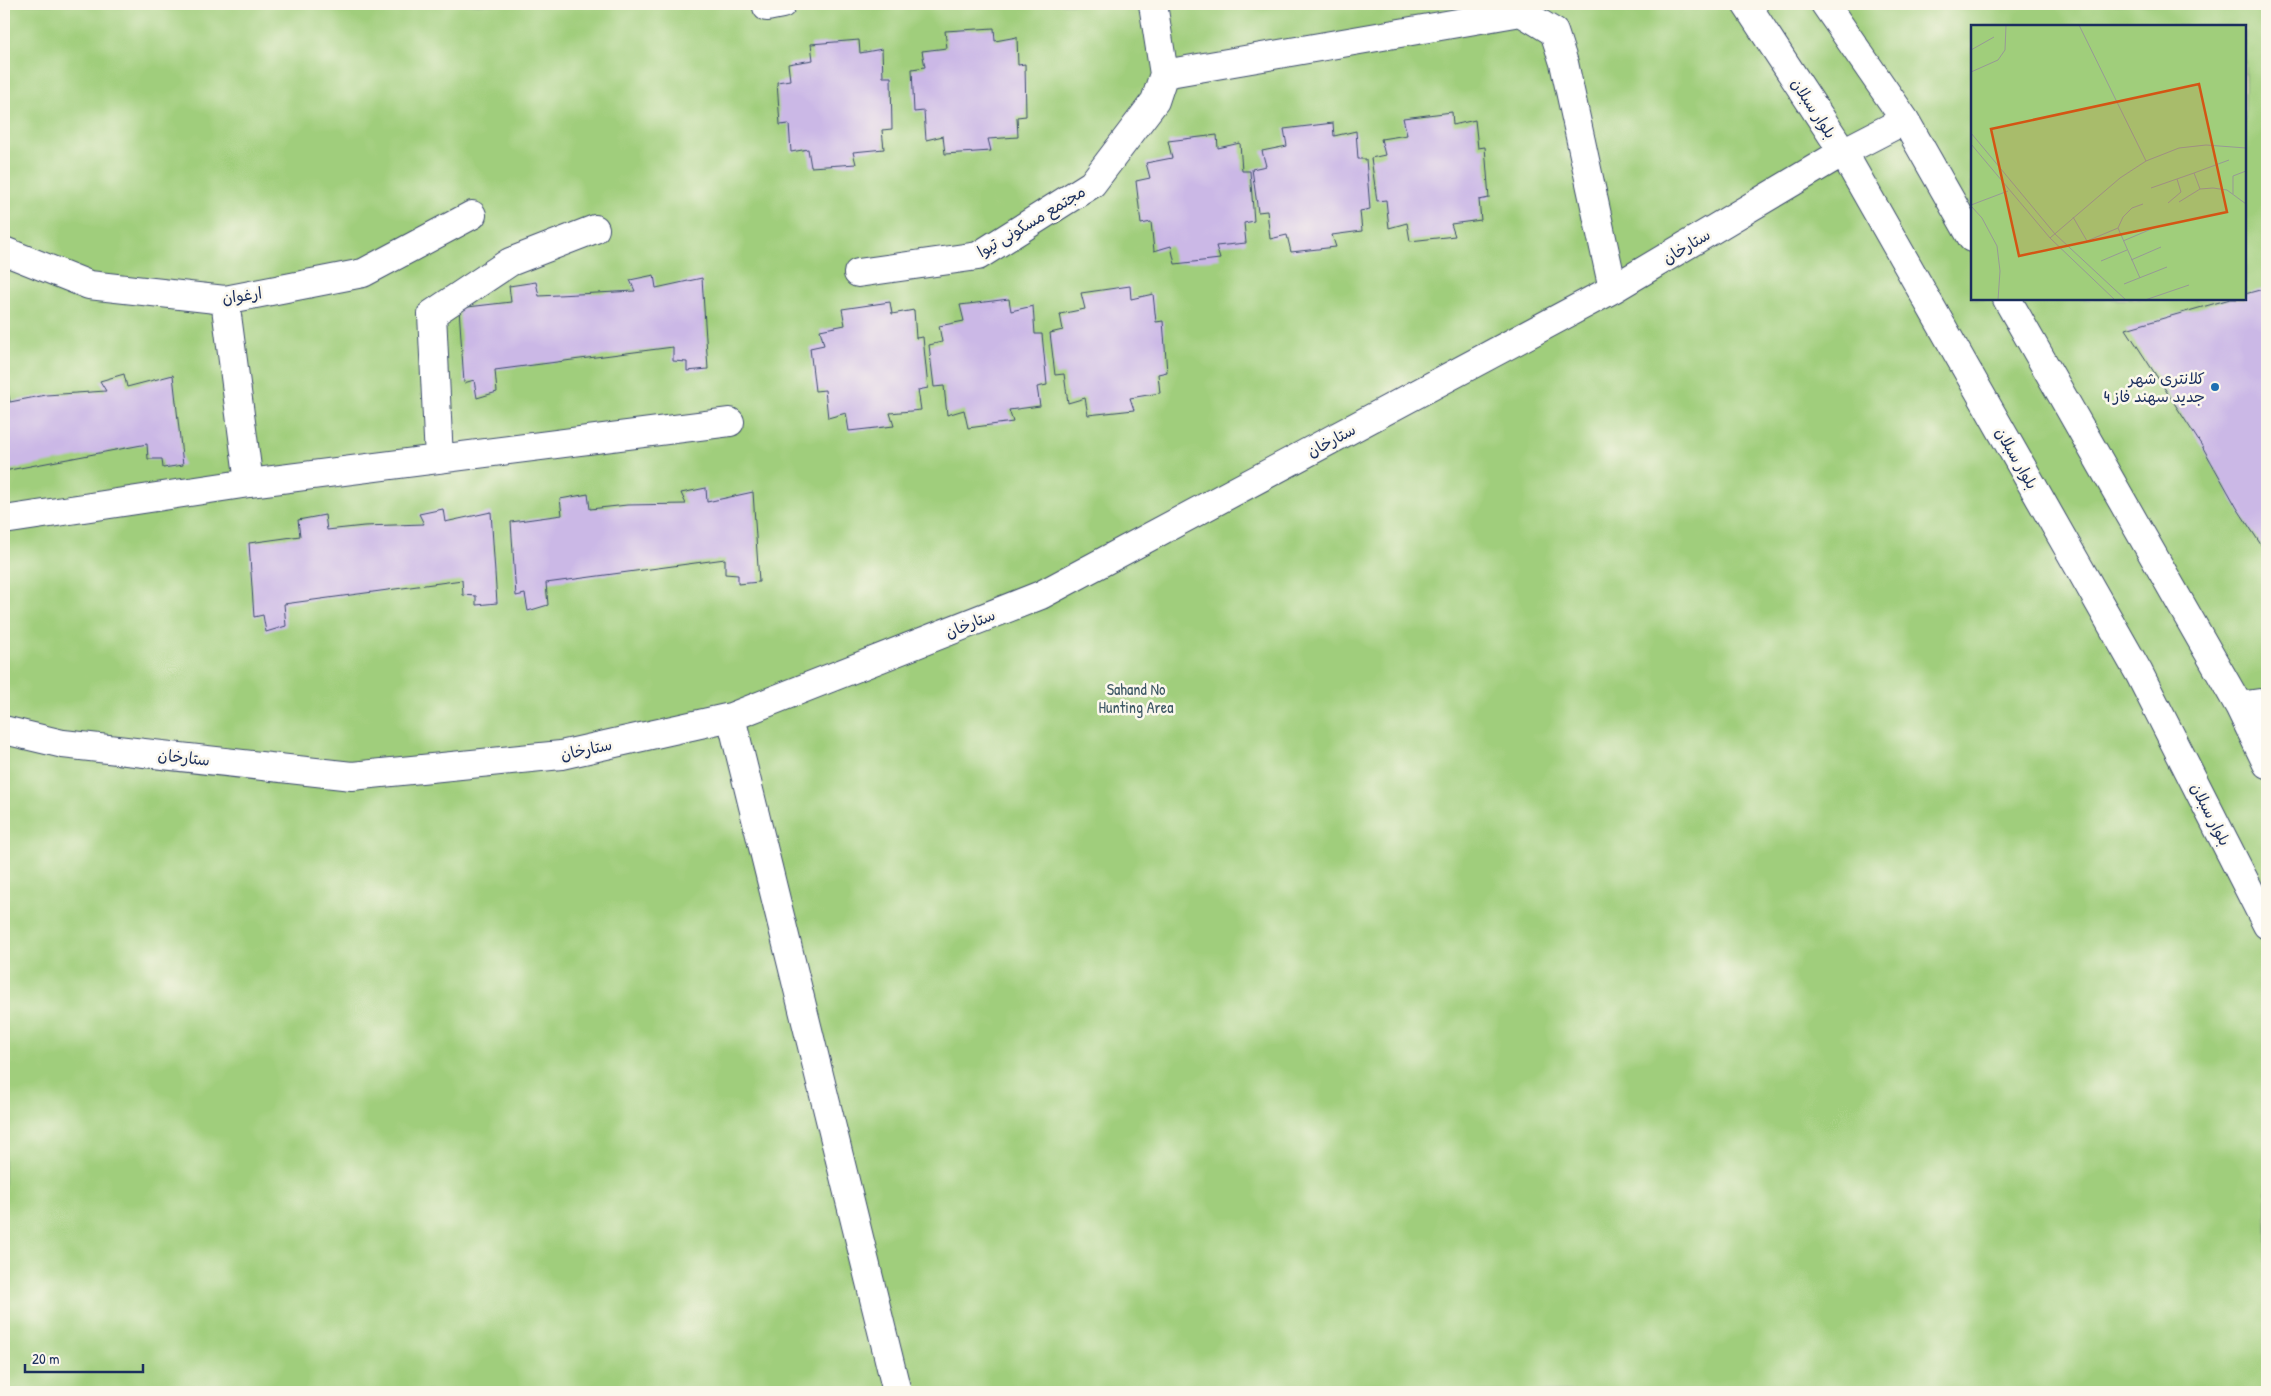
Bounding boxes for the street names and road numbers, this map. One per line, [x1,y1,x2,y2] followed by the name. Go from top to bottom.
[1786,73,1842,143] street label: بلوار سبلان
[973,180,1090,263] street label: مجتمع مسکونی تیوا
[1658,223,1714,269] street label: ستارخان
[221,281,263,309] street label: ارغوان
[1303,418,1359,462] street label: ستارخان
[1990,423,2044,493] street label: بلوار سبلان
[942,603,998,643] street label: ستارخان
[558,733,614,765] street label: ستارخان
[157,743,211,771] street label: ستارخان
[2186,779,2236,849] street label: بلوار سبلان

